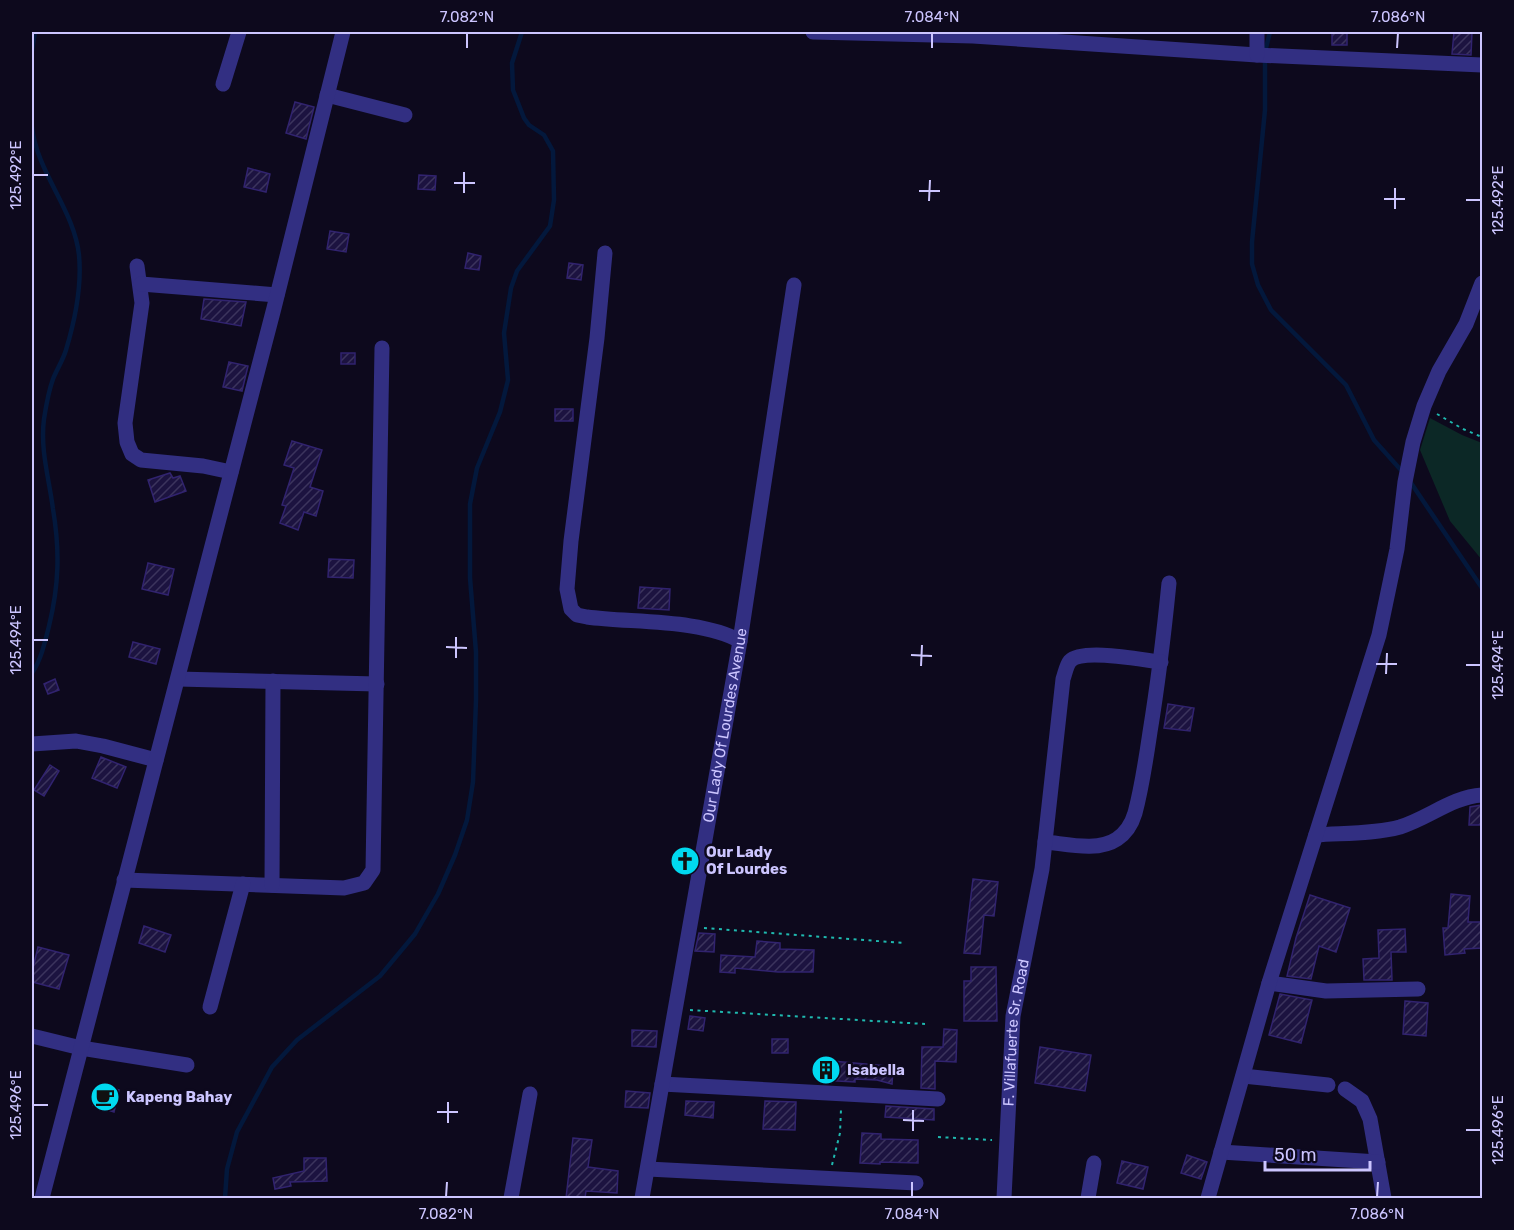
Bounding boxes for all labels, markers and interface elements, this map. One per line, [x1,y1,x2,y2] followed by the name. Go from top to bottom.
[440,8,494,26] text: 7.082°N
[905,8,959,26] text: 7.084°N
[1371,8,1425,26] text: 7.086°N
[7,140,25,210] text: 125.492°E
[1489,165,1507,235] text: 125.492°E
[7,605,25,675] text: 125.494°E
[699,627,751,824] street label: Our Lady Of Lourdes Avenue
[1489,630,1507,700] text: 125.494°E
[706,843,787,878] place label: Our Lady Of Lourdes
[669,845,701,877] church icon: Our Lady Of Lourdes
[1000,958,1033,1107] street label: F. Villafuerte Sr. Road
[810,1054,842,1086] building icon: Isabella
[847,1061,905,1079] place label: Isabella
[7,1070,25,1140] text: 125.496°E
[89,1081,121,1113] cafe icon: Kapeng Bahay
[126,1088,232,1106] place label: Kapeng Bahay
[1489,1095,1507,1165] text: 125.496°E
[1265,1134,1370,1172] scale bar
[1274,1144,1317,1166] text: 50 m
[419,1205,473,1223] text: 7.082°N
[885,1205,939,1223] text: 7.084°N
[1350,1205,1404,1223] text: 7.086°N

